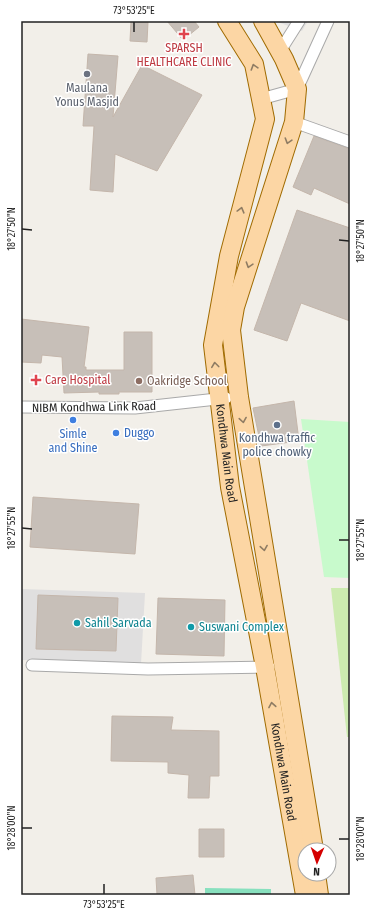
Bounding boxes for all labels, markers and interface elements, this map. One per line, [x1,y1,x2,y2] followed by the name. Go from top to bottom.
[113,5,155,17] text: 73°53'25"E
[178,28,190,40] marker: SPARSH HEALTHCARE CLINIC
[137,41,231,69] place label: SPARSH HEALTHCARE CLINIC
[250,64,259,71] one-way arrow
[82,69,92,79] marker: Maulana Yonus Masjid
[55,81,119,109] place label: Maulana Yonus Masjid
[284,138,293,145] one-way arrow
[6,207,18,251] text: 18°27'50"N
[236,207,245,214] one-way arrow
[355,219,367,263] text: 18°27'50"N
[245,262,254,269] one-way arrow
[211,362,220,368] one-way arrow
[45,373,110,387] place label: Care Hospital
[30,374,42,386] marker: Care Hospital
[147,374,227,388] place label: Oakridge School
[134,376,144,386] marker: Oakridge School
[32,399,156,415] street label: NIBM Kondhwa Link Road
[213,403,240,504] street label: Kondhwa Main Road
[68,415,78,425] marker: Simle and Shine
[238,417,247,423] one-way arrow
[272,420,282,430] marker: Kondhwa traffic police chowky
[124,426,155,440] place label: Duggo
[48,427,98,455] place label: Simle and Shine
[111,428,121,438] marker: Duggo
[239,431,315,459] place label: Kondhwa traffic police chowky
[6,507,18,549] text: 18°27'55"N
[355,519,367,561] text: 18°27'55"N
[259,545,268,551] one-way arrow
[85,616,152,630] place label: Sahil Sarvada
[72,618,82,628] marker: Sahil Sarvada
[199,620,285,634] place label: Suswani Complex
[186,622,196,632] marker: Suswani Complex
[268,702,276,708] one-way arrow
[268,722,299,822] street label: Kondhwa Main Road
[6,806,18,850] text: 18°28'00"N
[355,817,367,861] text: 18°28'00"N
[297,842,337,882] north arrow
[313,865,320,878] text: N
[83,899,125,911] text: 73°53'25"E

